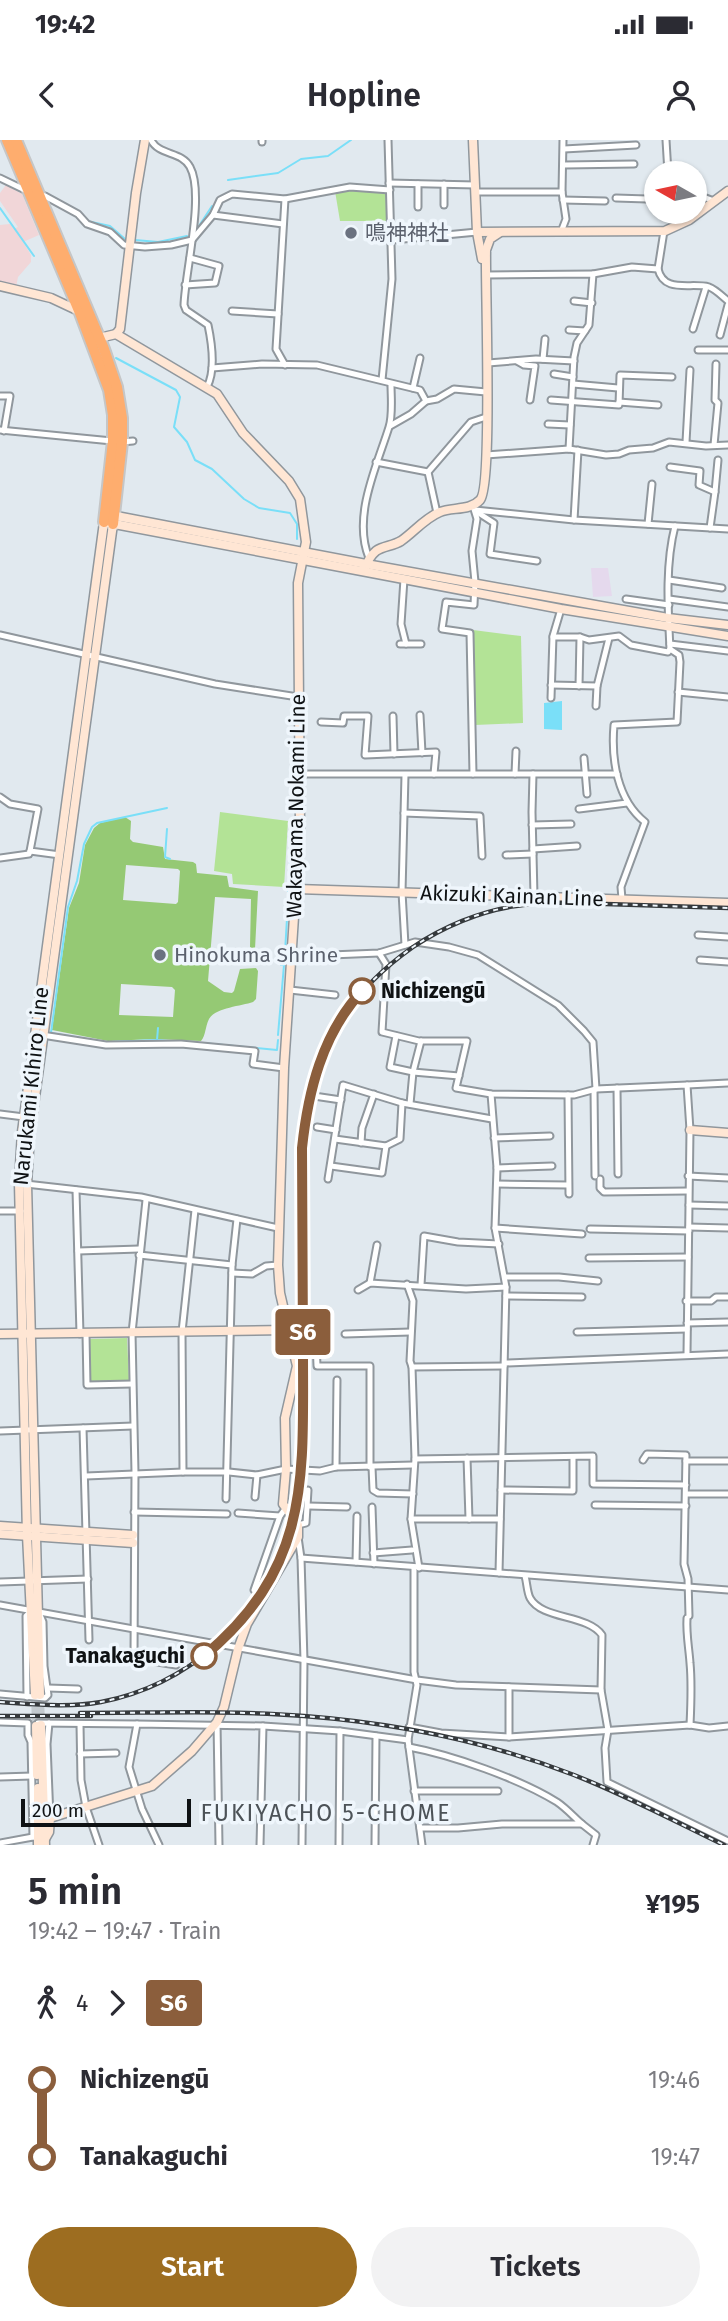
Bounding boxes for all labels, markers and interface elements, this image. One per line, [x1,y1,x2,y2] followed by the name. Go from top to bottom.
[35,9,95,40] text: 19:42
[28,76,66,114] icon: back
[307,76,421,114] text: Hopline
[662,76,700,114] icon: person
[644,161,707,224] north arrow
[644,161,707,224] map controls
[365,220,449,246] place label: 鳴神神社
[343,225,359,241] marker: 鳴神神社
[281,694,311,918] street label: Wakayama Nokami Line
[420,880,604,912] street label: Akizuki Kainan Line
[174,942,338,968] place label: Hinokuma Shrine
[152,947,168,963] marker: Hinokuma Shrine
[349,978,375,1004] marker: Nichizengū
[381,978,485,1004] place label: Nichizengū
[8,985,54,1187] street label: Narukami Kihiro Line
[272,1309,334,1355] line badge: S6
[289,1318,317,1346] text: S6
[66,1643,185,1669] place label: Tanakaguchi
[191,1643,217,1669] marker: Tanakaguchi
[21,1796,191,1828] scale bar
[32,1799,84,1822] text: 200 m
[200,1799,452,1827] district label: FUKIYACHO 5-CHOME
[28,1868,122,1914] text: 5 min
[645,1889,700,1920] text: ¥195
[28,1917,222,1945] text: 19:42 – 19:47 · Train
[28,1984,66,2022] icon: walk
[98,1984,136,2022] icon: forward
[76,1989,88,2017] text: 4
[160,1989,188,2017] text: S6
[80,2064,209,2095] text: Nichizengū
[648,2066,700,2094] text: 19:46
[80,2141,228,2172] text: Tanakaguchi
[651,2143,700,2171] text: 19:47
[28,2227,357,2307] button: Start
[371,2227,700,2307] button: Tickets

